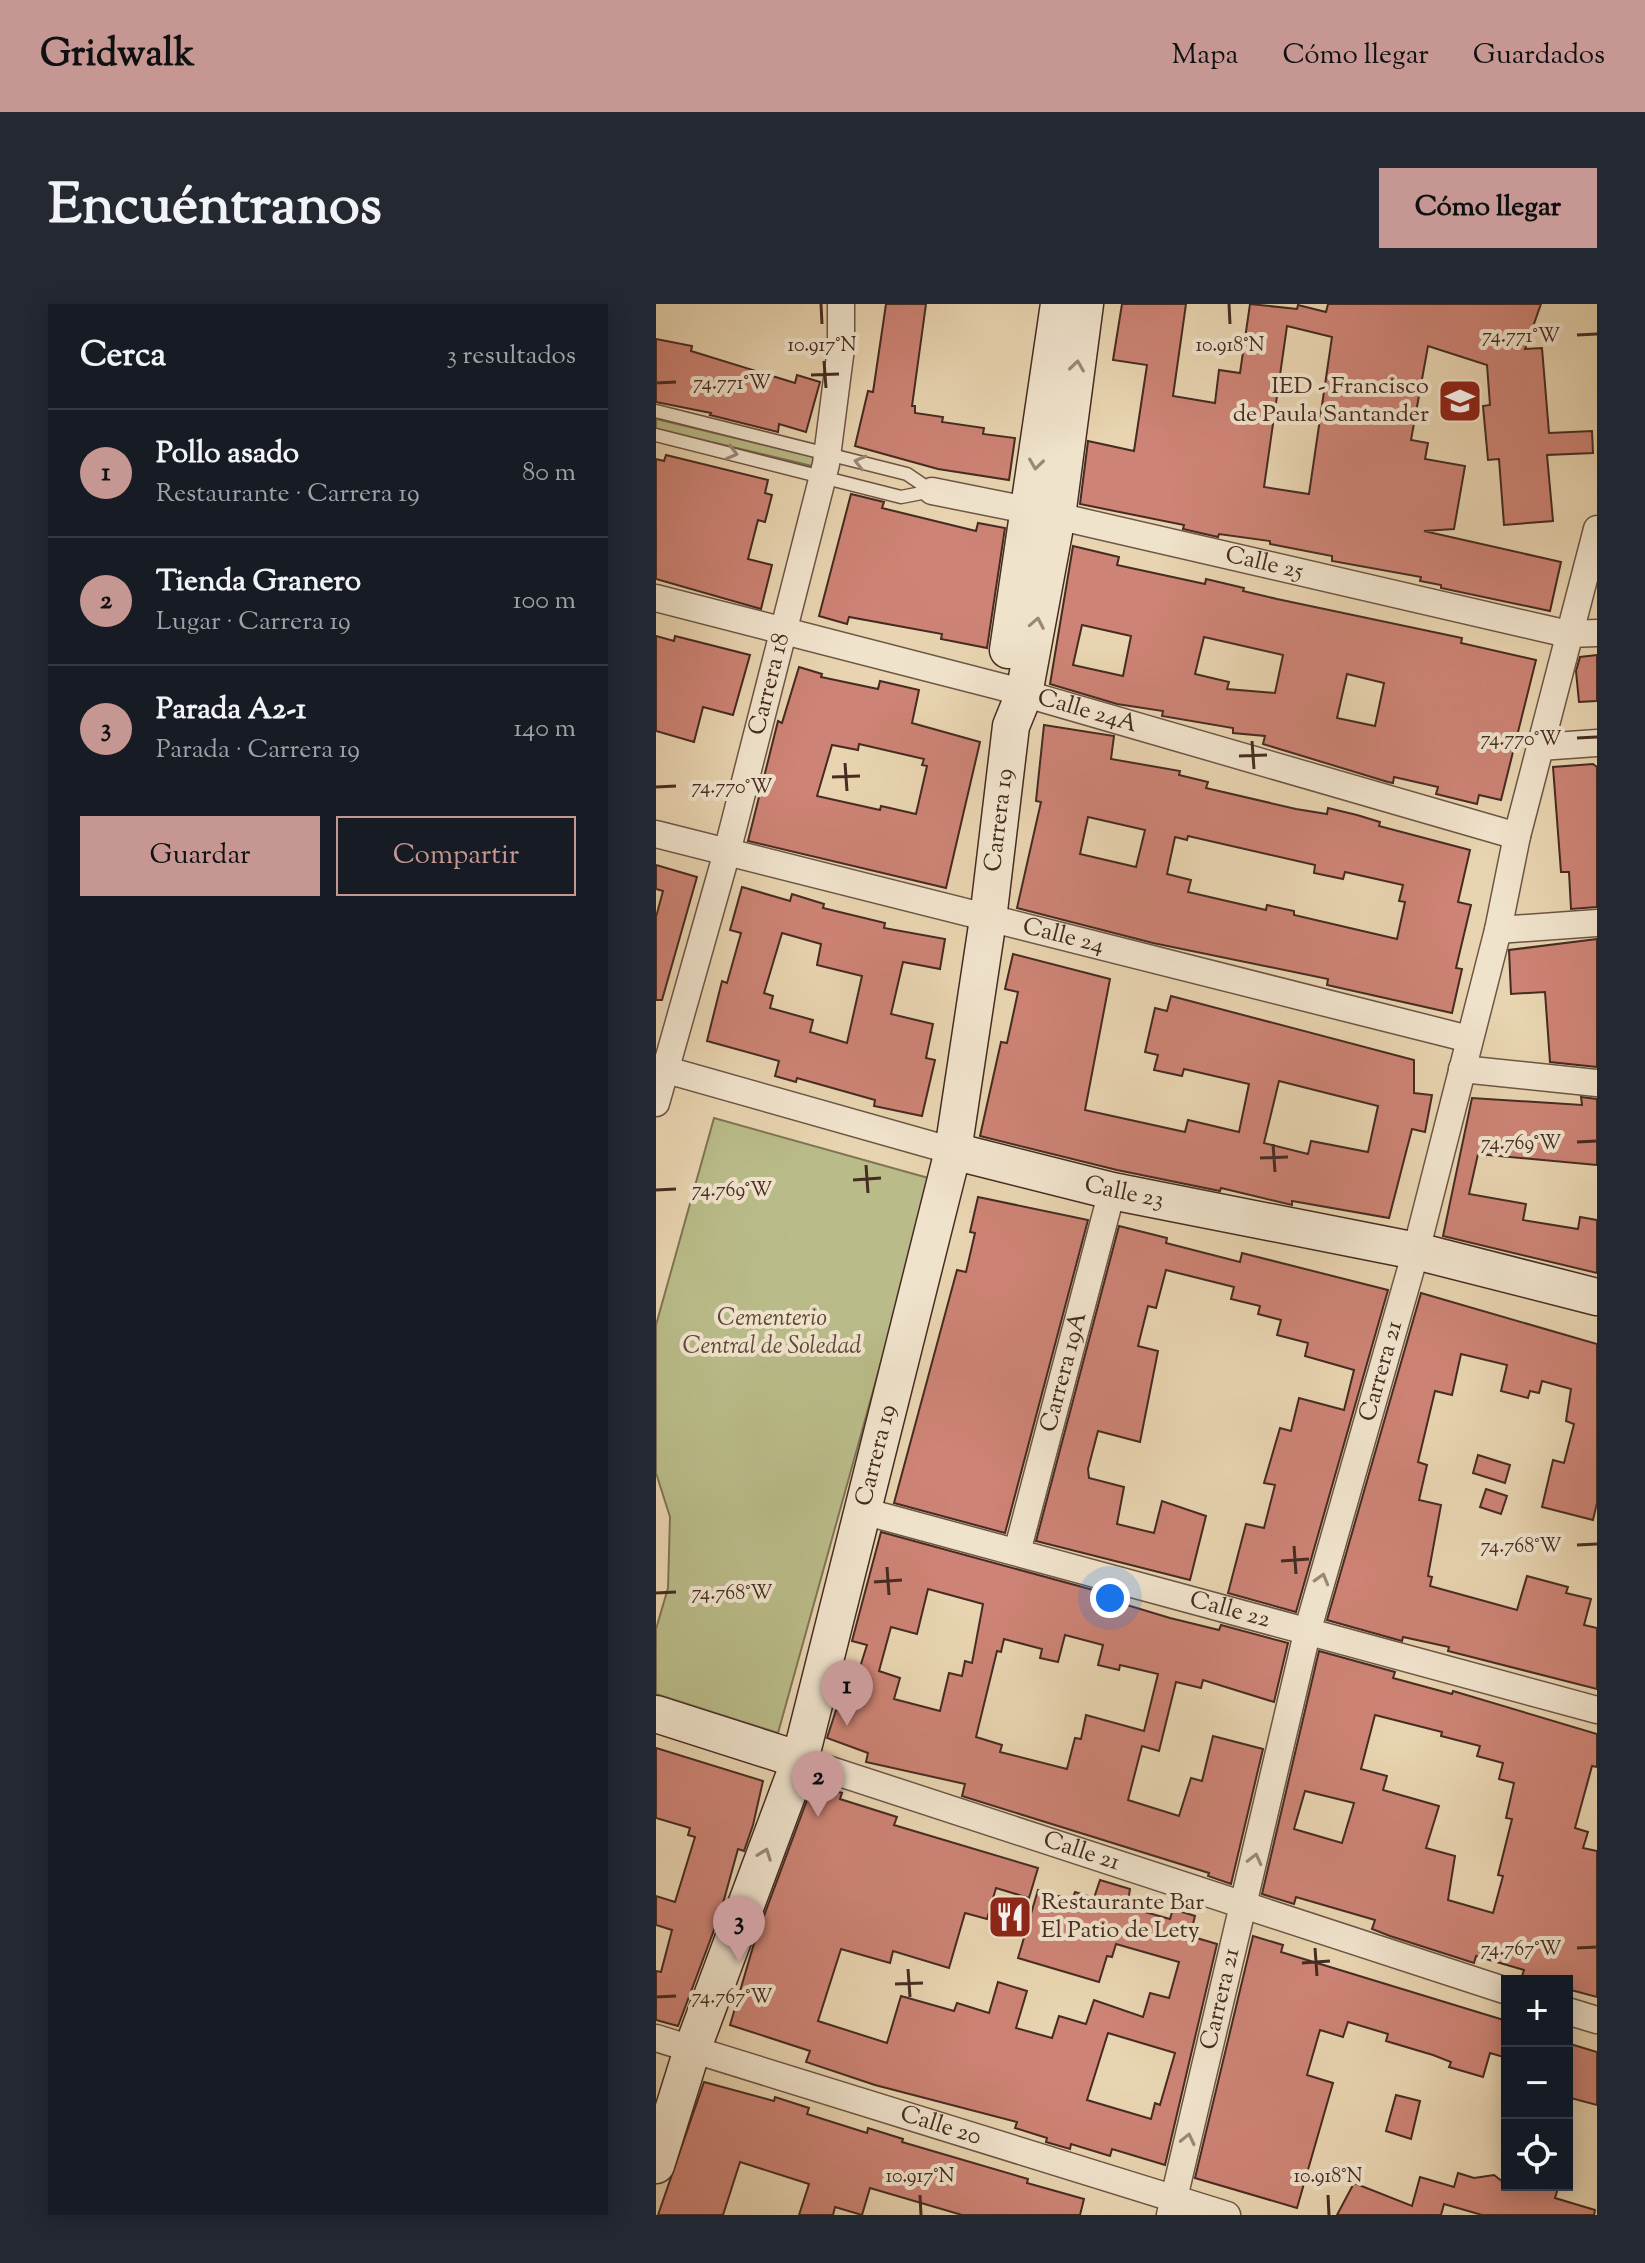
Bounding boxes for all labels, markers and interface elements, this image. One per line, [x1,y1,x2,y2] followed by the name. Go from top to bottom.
[40,29,195,83] text: Gridwalk
[1172,36,1238,76] text: Mapa
[1282,36,1429,76] text: Cómo llegar
[1473,36,1605,76] text: Guardados
[48,168,382,249] text: Encuéntranos
[1379,168,1597,248] button: Cómo llegar
[1482,323,1560,352] text: 74.771°W
[80,332,166,381] text: Cerca
[788,332,857,361] text: 10.917°N
[1196,332,1265,361] text: 10.918°N
[447,338,576,375] text: 3 resultados
[1068,360,1085,373] one-way arrow
[693,370,771,399] text: 74.771°W
[1233,370,1429,432] place label: IED - Francisco de Paula Santander
[1436,377,1484,425] school or university icon: IED - Francisco de Paula Santander
[156,433,299,476] text: Pollo asado
[724,444,738,461] one-way arrow
[102,455,110,492] text: 1
[522,455,576,492] text: 80 m
[854,455,868,472] one-way arrow
[1028,457,1045,471] one-way arrow
[156,476,420,513] text: Restaurante · Carrera 19
[1222,538,1306,589] street label: Calle 25
[156,561,361,604] text: Tienda Granero
[100,583,112,620] text: 2
[513,583,576,620] text: 100 m
[156,604,351,641] text: Lugar · Carrera 19
[1027,616,1044,630] one-way arrow
[740,629,799,739] street label: Carrera 18
[1033,681,1142,742] street label: Calle 24A
[156,689,306,732] text: Parada A2-1
[101,711,111,748] text: 3
[513,711,576,748] text: 140 m
[1481,726,1562,755] text: 74.770°W
[156,732,360,769] text: Parada · Carrera 19
[977,767,1023,874] street label: Carrera 19
[692,774,773,803] text: 74.770°W
[80,816,320,896] button: Guardar
[336,816,576,896] button: Compartir
[1019,910,1108,963] street label: Calle 24
[1481,1130,1561,1159] text: 74.769°W
[1080,1168,1167,1218] street label: Calle 23
[692,1177,772,1206] text: 74.769°W
[683,1302,862,1364] park label: Cementerio Central de Soledad
[1032,1308,1097,1436] street label: Carrera 19A
[1351,1317,1412,1426] street label: Carrera 21
[847,1401,906,1510] street label: Carrera 19
[1480,1533,1562,1562] text: 74.768°W
[1313,1572,1329,1586] one-way arrow
[1090,1578,1130,1618] your location
[691,1580,773,1609] text: 74.768°W
[1186,1583,1274,1638] street label: Calle 22
[821,1660,873,1726] pin: 1
[792,1751,844,1817] pin: 2
[1039,1824,1124,1880] street label: Calle 21
[755,1848,772,1862] one-way arrow
[1246,1853,1263,1866] one-way arrow
[1041,1886,1204,1948] place label: Restaurante Bar El Patio de Lety
[986,1893,1034,1941] restaurant icon: Restaurante Bar El Patio de Lety
[713,1896,765,1962] pin: 3
[1480,1936,1562,1965] text: 74.767°W
[1192,1945,1249,2053] street label: Carrera 21
[1501,1975,1573,2191] map controls
[1501,1975,1573,2047] button: +
[691,1984,773,2013] text: 74.767°W
[1501,2047,1573,2119] button: −
[896,2098,986,2155] street label: Calle 20
[1501,2119,1573,2191] button: locate
[1179,2133,1196,2147] one-way arrow
[886,2163,955,2192] text: 10.917°N
[1294,2163,1363,2192] text: 10.918°N

